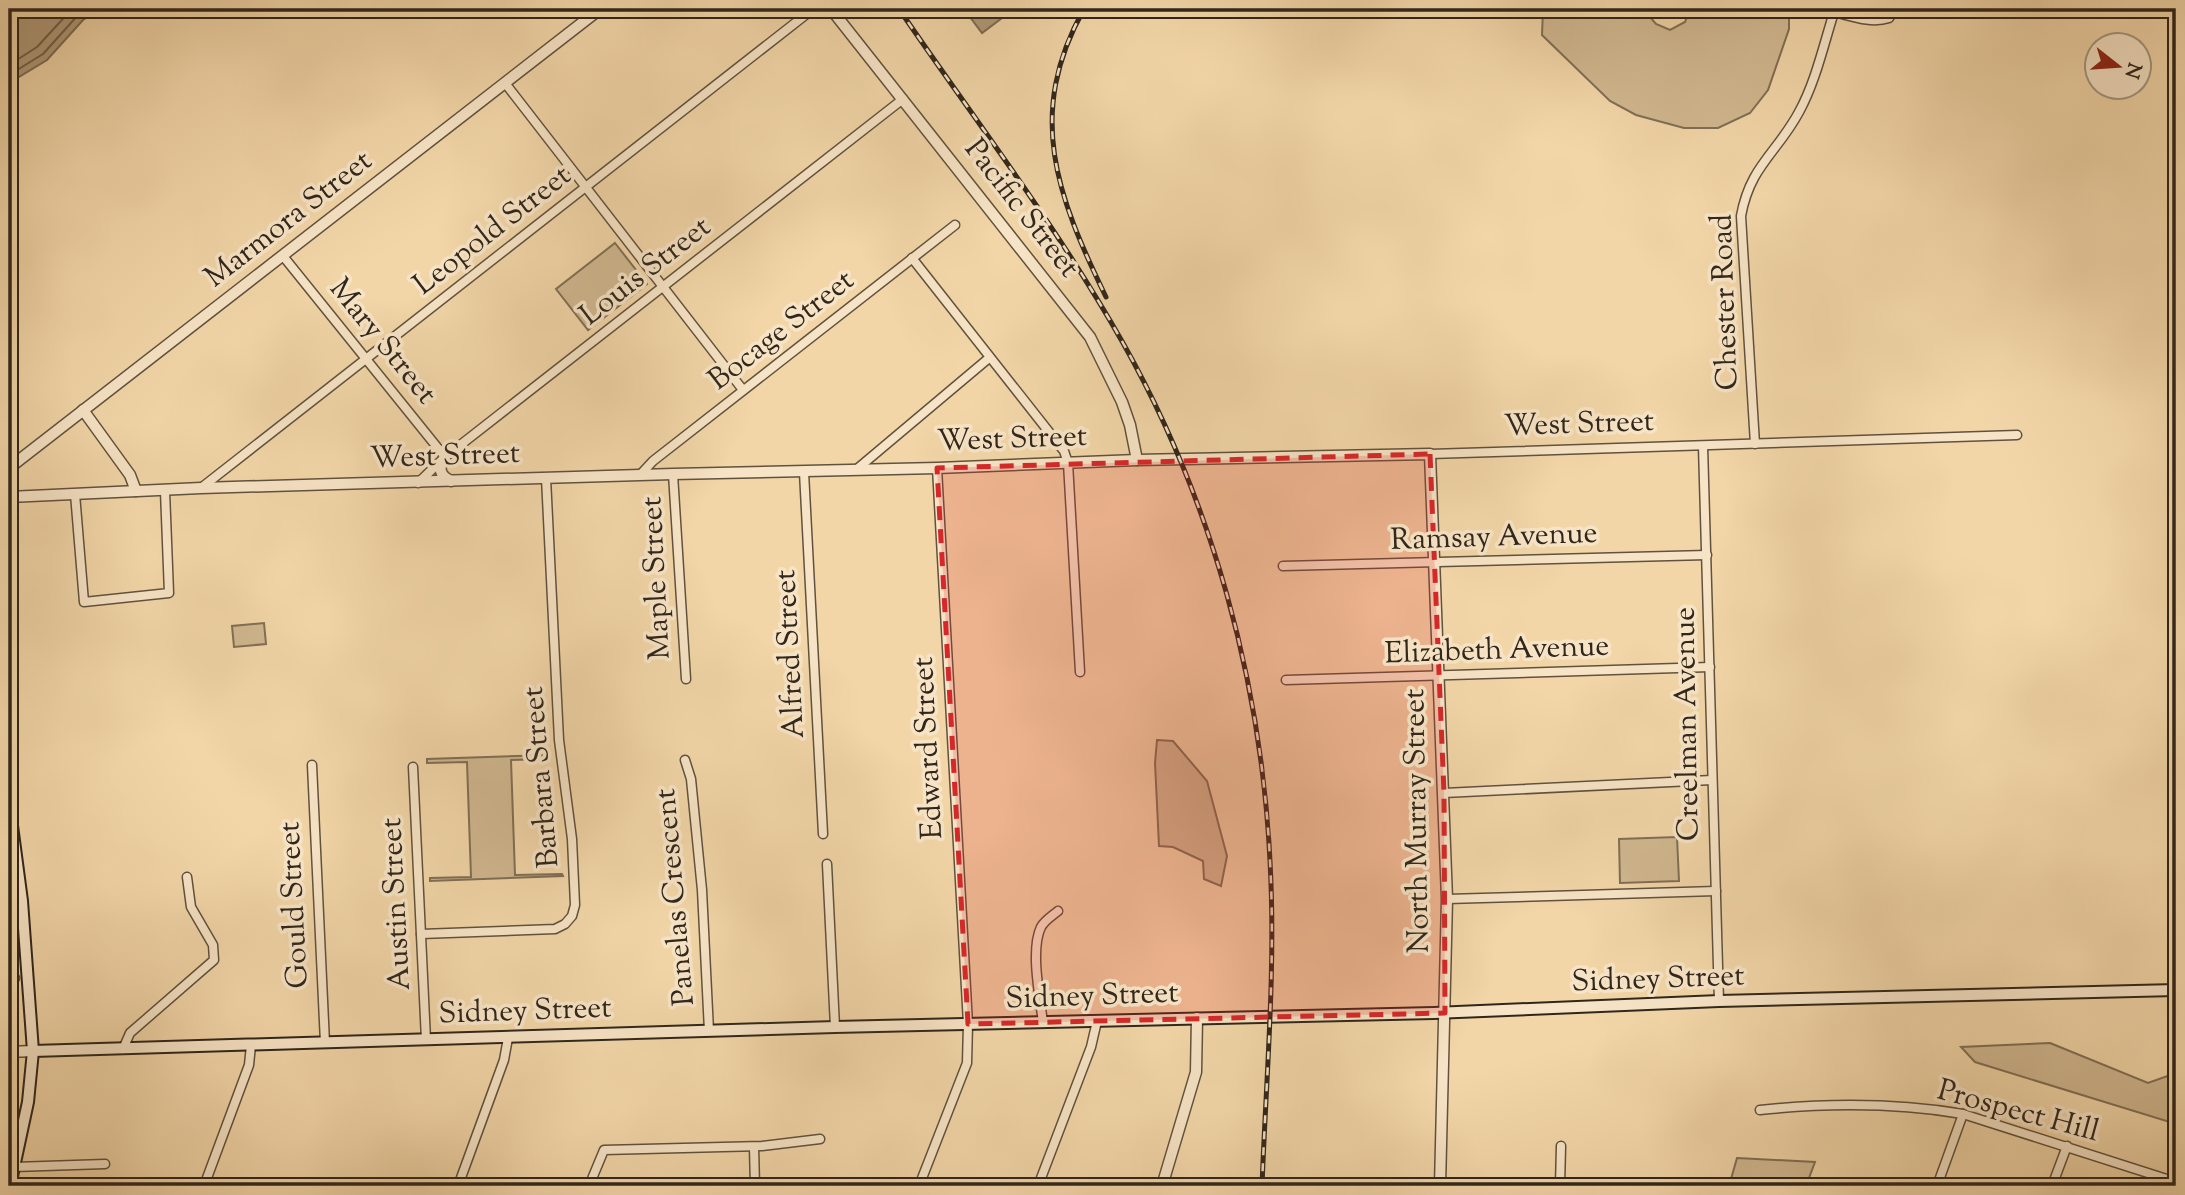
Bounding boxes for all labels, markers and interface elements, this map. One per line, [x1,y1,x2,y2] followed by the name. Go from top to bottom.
[2084,32,2154,102] north arrow
[2117,59,2147,81] text: N
[953,130,1089,288] street label: Pacific Street
[196,141,382,299] street label: Marmora Street
[405,156,581,306] street label: Leopold Street
[571,207,721,337] street label: Louis Street
[1701,213,1751,391] street label: Chester Road
[700,260,864,402] street label: Bocage Street
[318,270,446,414] street label: Mary Street
[1503,401,1655,449] street label: West Street
[936,416,1088,464] street label: West Street
[369,433,521,481] street label: West Street
[631,495,683,661] street label: Maple Street
[1390,513,1598,563] street label: Ramsay Avenue
[765,568,817,740] street label: Alfred Street
[1664,607,1712,841] street label: Creelman Avenue
[1384,626,1610,676] street label: Elizabeth Avenue
[903,656,955,840] street label: Edward Street
[513,684,571,870] street label: Barbara Street
[1394,688,1442,954] street label: North Murray Street
[645,787,707,1007] street label: Panelas Crescent
[371,817,423,991] street label: Austin Street
[269,820,321,990] street label: Gould Street
[1571,955,1745,1005] street label: Sidney Street
[1005,972,1179,1022] street label: Sidney Street
[438,987,612,1037] street label: Sidney Street
[1932,1070,2104,1154] street label: Prospect Hill

